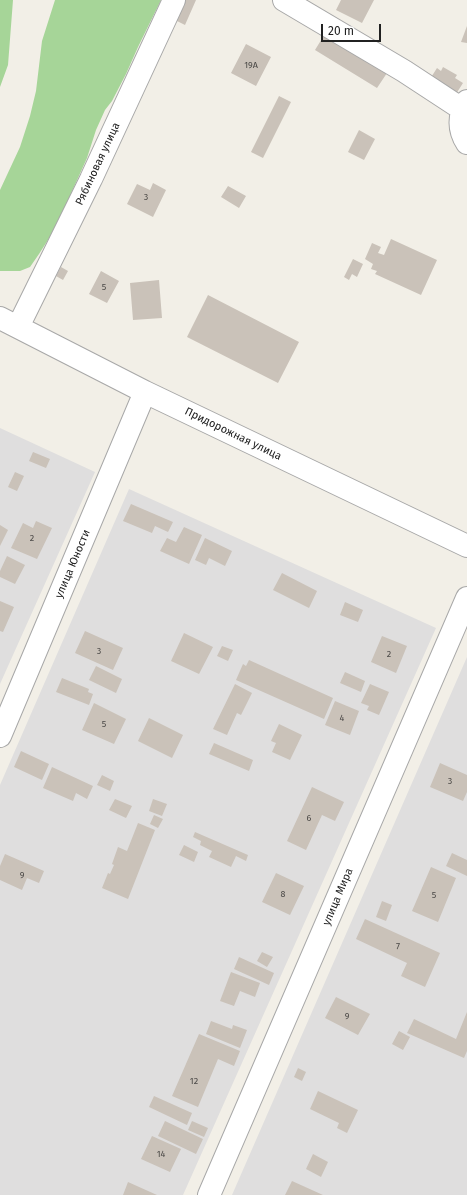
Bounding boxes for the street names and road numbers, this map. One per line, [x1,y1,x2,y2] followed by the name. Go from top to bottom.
[73,121,123,207] street label: Рябиновая улица
[182,405,284,463] street label: Придорожная улица
[53,528,93,600] street label: улица Юности
[320,866,356,928] street label: улица Мира

